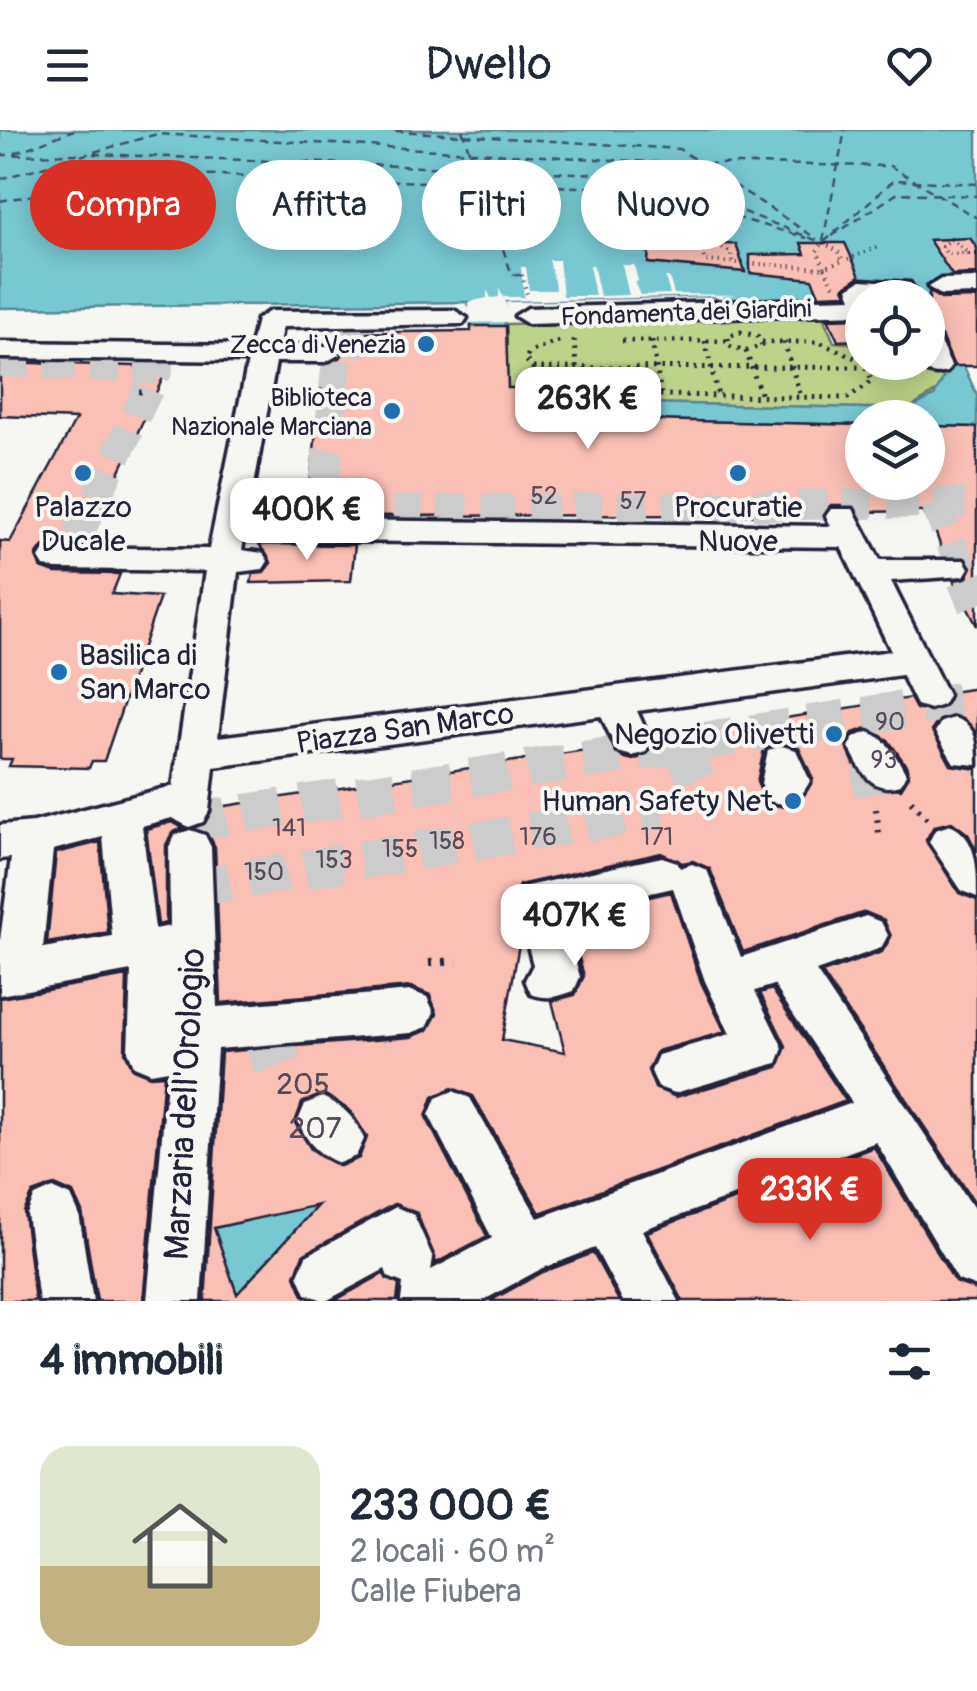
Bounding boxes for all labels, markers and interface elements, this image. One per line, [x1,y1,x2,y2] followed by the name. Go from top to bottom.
[425,37,552,93] text: Dwello
[40,38,95,93] icon: menu
[882,38,937,93] icon: heart
[30,160,216,250] chip: Compra
[236,160,402,250] chip: Affitta
[422,160,561,250] chip: Filtri
[581,160,745,250] chip: Nuovo
[845,280,945,500] map controls
[845,280,945,380] button: locate
[560,294,812,333] street label: Fondamenta dei Giardini
[230,330,406,361] place label: Zecca di Venezia
[415,333,437,355] marker: Zecca di Venezia
[507,367,669,452] pin: 263K €
[537,379,639,419] text: 263K €
[171,383,372,443] place label: Biblioteca Nazionale Marciana
[381,400,403,422] marker: Biblioteca Nazionale Marciana
[845,400,945,500] button: layers
[72,462,94,484] marker: Palazzo Ducale
[727,462,749,484] marker: Procuratie Nuove
[226,478,388,563] pin: 400K €
[530,481,558,512] house number: 52
[620,486,646,517] house number: 57
[34,489,132,560] place label: Palazzo Ducale
[674,489,802,560] place label: Procuratie Nuove
[252,490,362,530] text: 400K €
[79,637,211,708] place label: Basilica di San Marco
[48,661,70,683] marker: Basilica di San Marco
[294,695,516,762] street label: Piazza San Marco
[875,707,905,738] house number: 90
[614,716,814,753] place label: Negozio Olivetti
[823,723,845,745] marker: Negozio Olivetti
[871,745,897,776] house number: 93
[541,783,774,820] place label: Human Safety Net
[782,790,804,812] marker: Human Safety Net
[272,813,306,844] house number: 141
[519,822,557,853] house number: 176
[641,822,673,853] house number: 171
[429,826,465,857] house number: 158
[382,834,418,865] house number: 155
[315,845,353,876] house number: 153
[244,857,284,888] house number: 150
[494,884,656,969] pin: 407K €
[523,896,627,936] text: 407K €
[155,947,215,1261] street label: Marzaria dell'Orologio
[276,1066,330,1103] house number: 205
[288,1110,342,1147] house number: 207
[729,1158,891,1243] pin: 233K €
[760,1170,860,1210] text: 233K €
[882,1334,937,1389] icon: filters
[40,1335,223,1387] text: 4 immobili
[350,1480,551,1532] text: 233 000 €
[120,1486,240,1606] icon: home
[350,1532,555,1572] text: 2 locali · 60 m²
[350,1572,521,1612] text: Calle Fiubera

